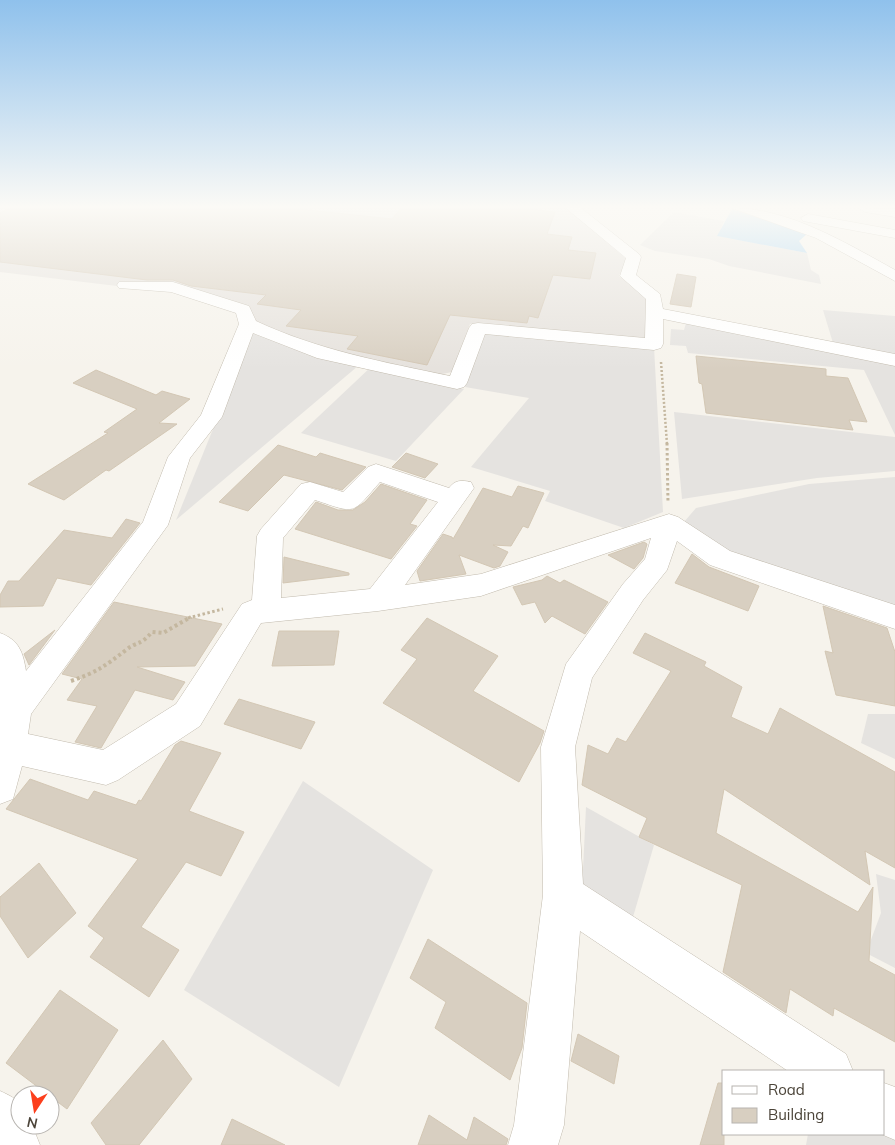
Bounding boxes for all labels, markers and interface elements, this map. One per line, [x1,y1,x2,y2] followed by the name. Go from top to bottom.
[722,1070,885,1135] legend
[768,1080,805,1099] text: Road
[10,1085,60,1135] north arrow
[768,1105,824,1124] text: Building
[25,1113,39,1133] text: N

